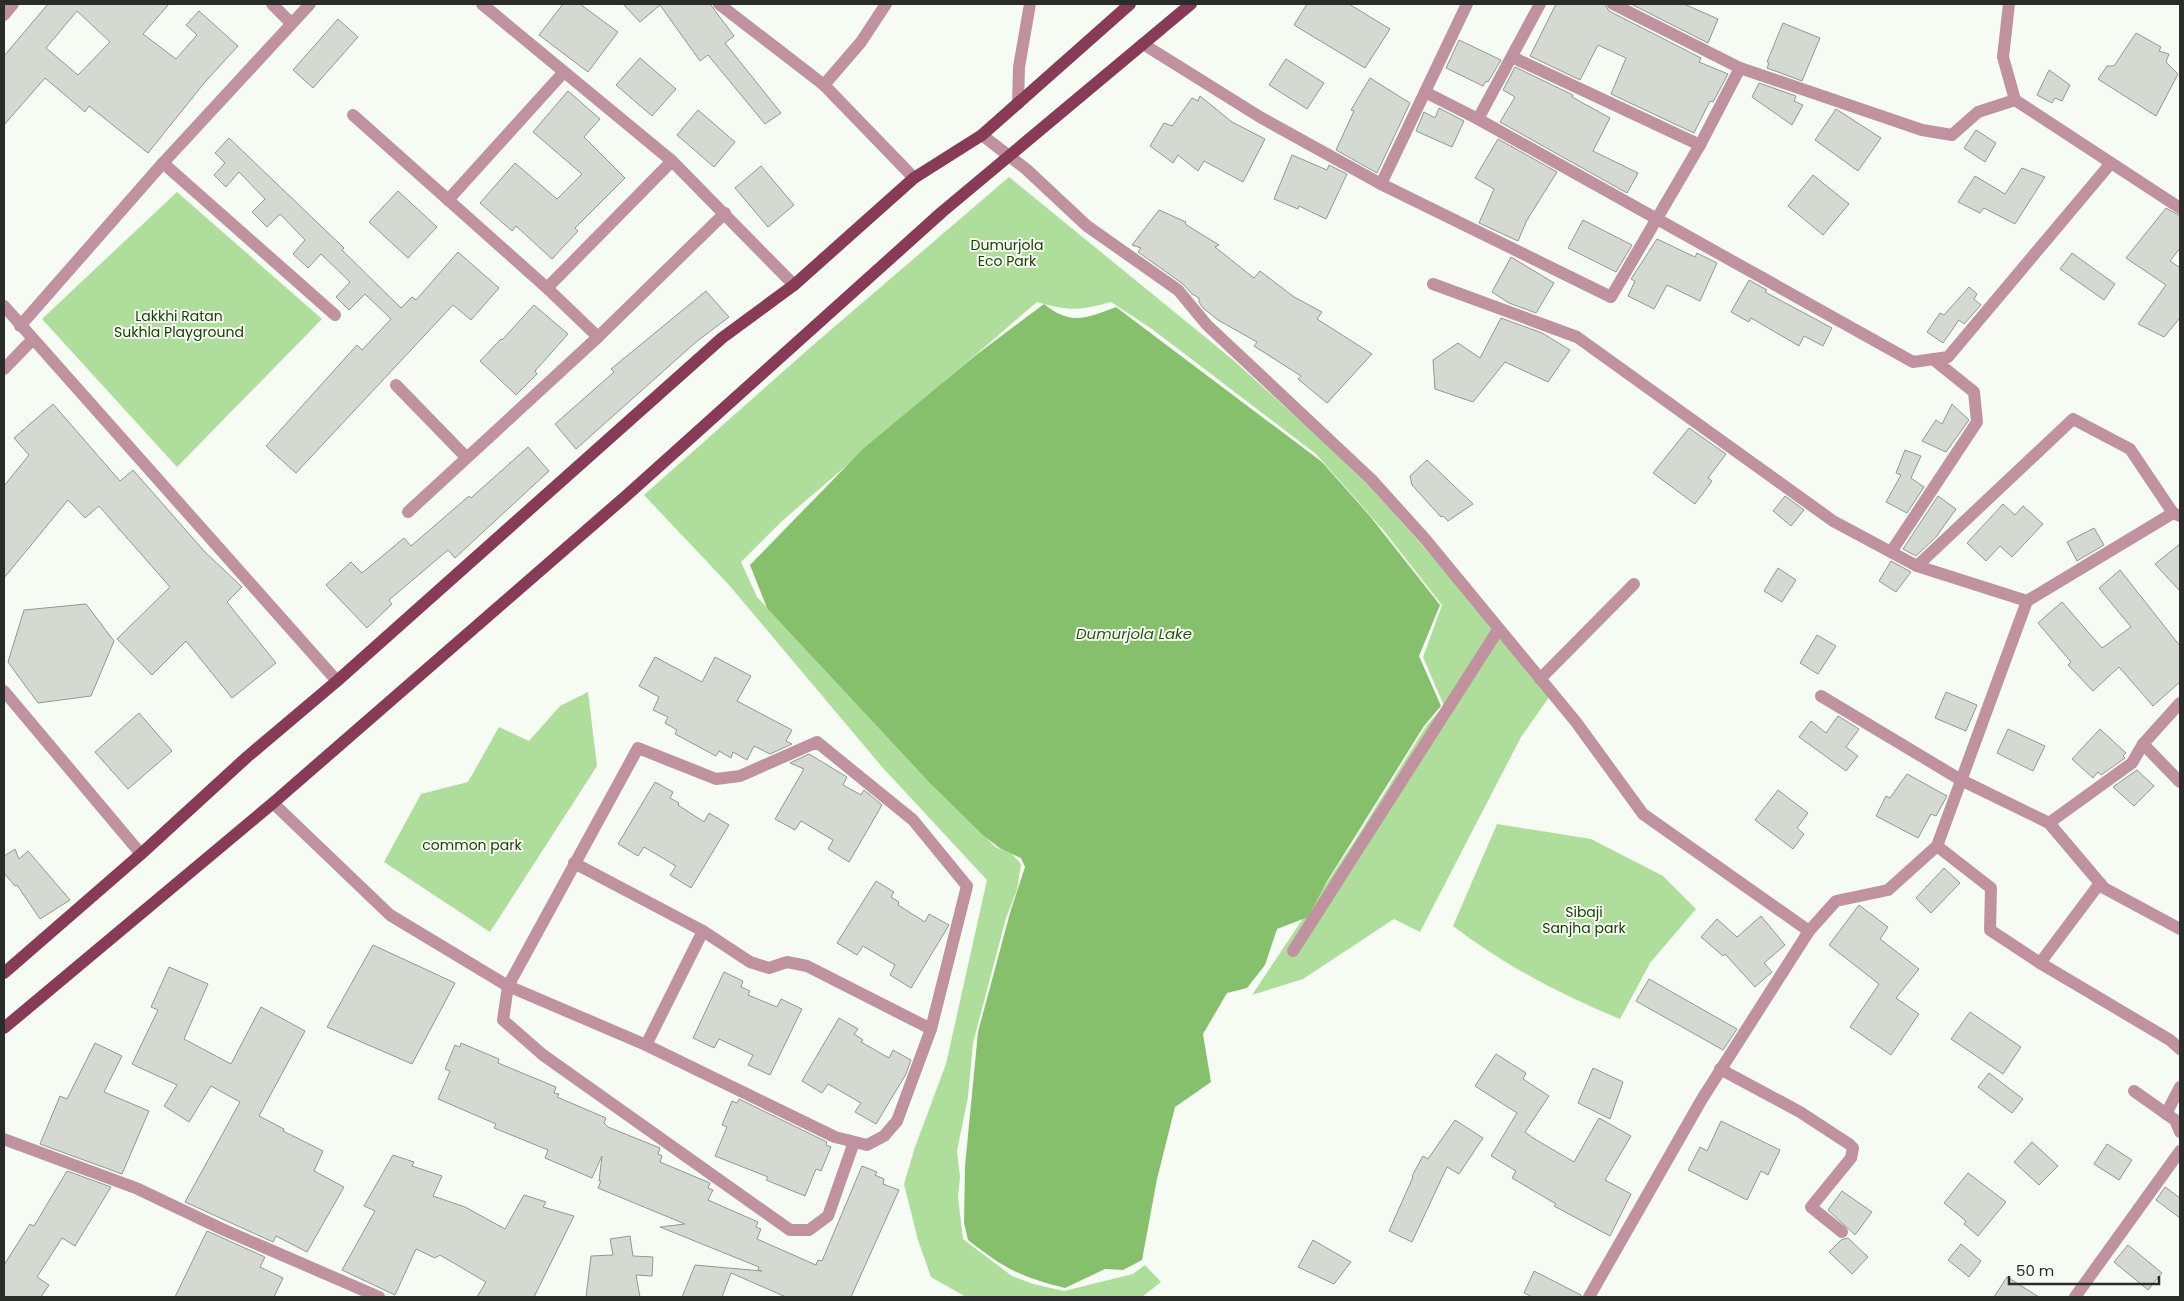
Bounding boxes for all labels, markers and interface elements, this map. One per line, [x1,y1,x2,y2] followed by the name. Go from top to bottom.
[971,235,1043,271] park label: Dumurjola Eco Park
[114,306,244,342] park label: Lakkhi Ratan Sukhla Playground
[1076,623,1192,644] water label: Dumurjola Lake
[422,835,522,855] park label: common park
[1542,902,1627,938] park label: Sibaji Sanjha park
[2009,1254,2159,1286] scale bar
[2016,1260,2054,1281] text: 50 m

